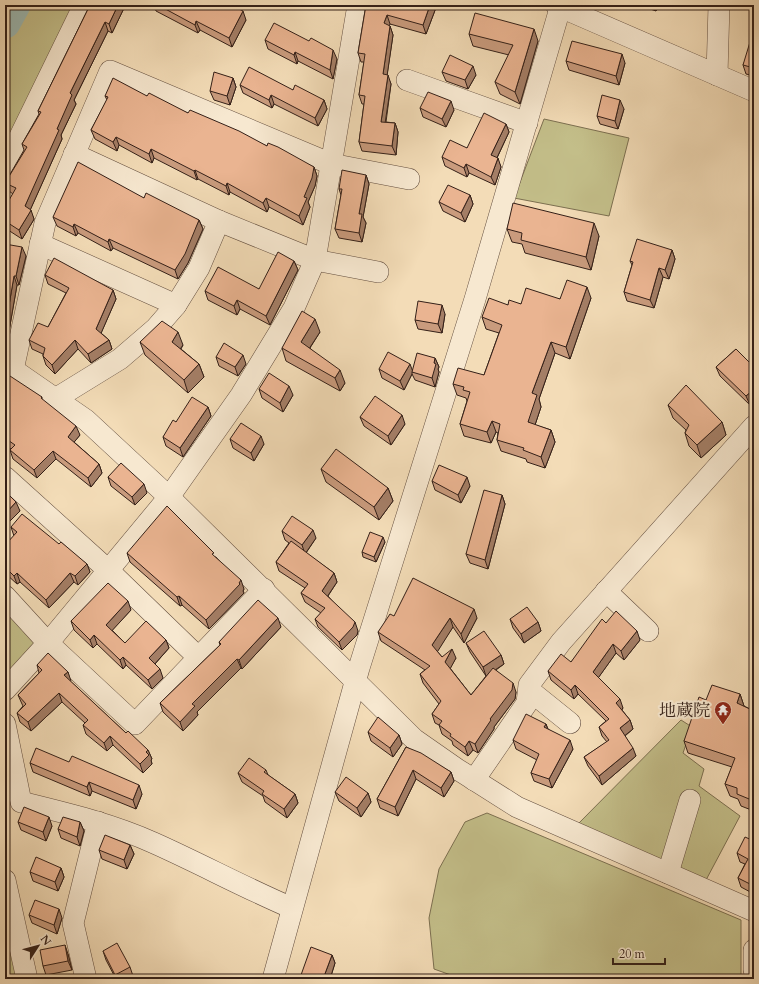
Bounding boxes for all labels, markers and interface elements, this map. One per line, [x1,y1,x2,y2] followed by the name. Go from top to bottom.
[659,699,710,722] place label: 地蔵院
[713,700,733,725] temple icon: 地蔵院
[18,926,58,966] north arrow
[37,932,55,949] text: N
[613,940,665,966] scale bar
[619,946,646,962] text: 20 m

